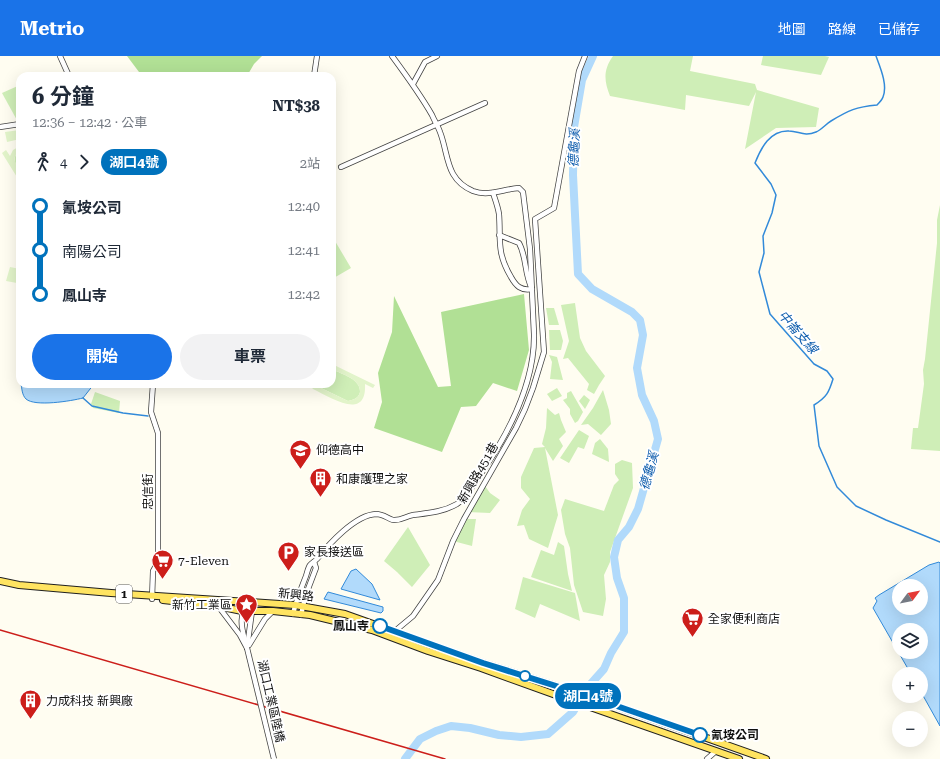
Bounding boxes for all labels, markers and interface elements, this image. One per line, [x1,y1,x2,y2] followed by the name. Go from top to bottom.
[20,17,84,40] text: Metrio
[778,21,806,37] text: 地圖
[828,21,856,37] text: 路線
[878,21,920,37] text: 已儲存
[32,84,94,109] text: 6 分鐘
[272,97,320,115] text: NT$38
[32,115,147,130] text: 12:36 – 12:42 · 公車
[566,126,582,168] water label: 德龜溪
[32,151,54,173] icon: walk
[73,151,95,173] icon: forward
[109,154,159,170] text: 湖口4號
[60,155,67,170] text: 4
[300,156,320,171] text: 2站
[62,199,122,217] text: 氰垵公司
[288,199,320,214] text: 12:40
[62,243,122,261] text: 南陽公司
[288,243,320,258] text: 12:41
[62,287,107,305] text: 鳳山寺
[288,287,320,302] text: 12:42
[775,307,822,358] water label: 中崙支線
[32,334,172,380] button: 開始
[180,334,320,380] button: 車票
[287,437,313,470] school or university icon: 仰德高中
[455,440,501,506] street label: 新興路451巷
[316,443,364,457] place label: 仰德高中
[636,448,662,492] water label: 德龜溪
[308,466,334,499] building icon: 和康護理之家
[336,472,408,486] place label: 和康護理之家
[141,474,155,510] street label: 忠信街
[275,539,301,572] parking icon: 家長接送區
[304,545,364,559] place label: 家長接送區
[150,548,176,581] supermarket icon: 7-Eleven
[178,554,229,568] place label: 7-Eleven
[892,579,928,615] north arrow
[892,579,928,747] map controls
[116,585,132,603] road number: 1
[277,586,315,604] street label: 新興路
[234,592,260,625] place icon: 新竹工業區
[172,598,232,612] place label: 新竹工業區
[679,606,705,639] supermarket icon: 全家便利商店
[708,612,780,626] place label: 全家便利商店
[372,618,388,634] marker: 鳳山寺
[333,619,369,633] place label: 鳳山寺
[892,623,928,659] button: layers
[255,658,287,744] street label: 湖口工業區陸橋
[892,667,928,703] button: +
[519,670,531,682] unlabelled marker
[560,683,616,709] line badge: 湖口4號
[18,688,44,721] building icon: 力成科技 新興廠
[563,688,613,704] text: 湖口4號
[46,694,133,708] place label: 力成科技 新興廠
[892,711,928,747] button: −
[692,727,708,743] marker: 氰垵公司
[711,728,759,742] place label: 氰垵公司

